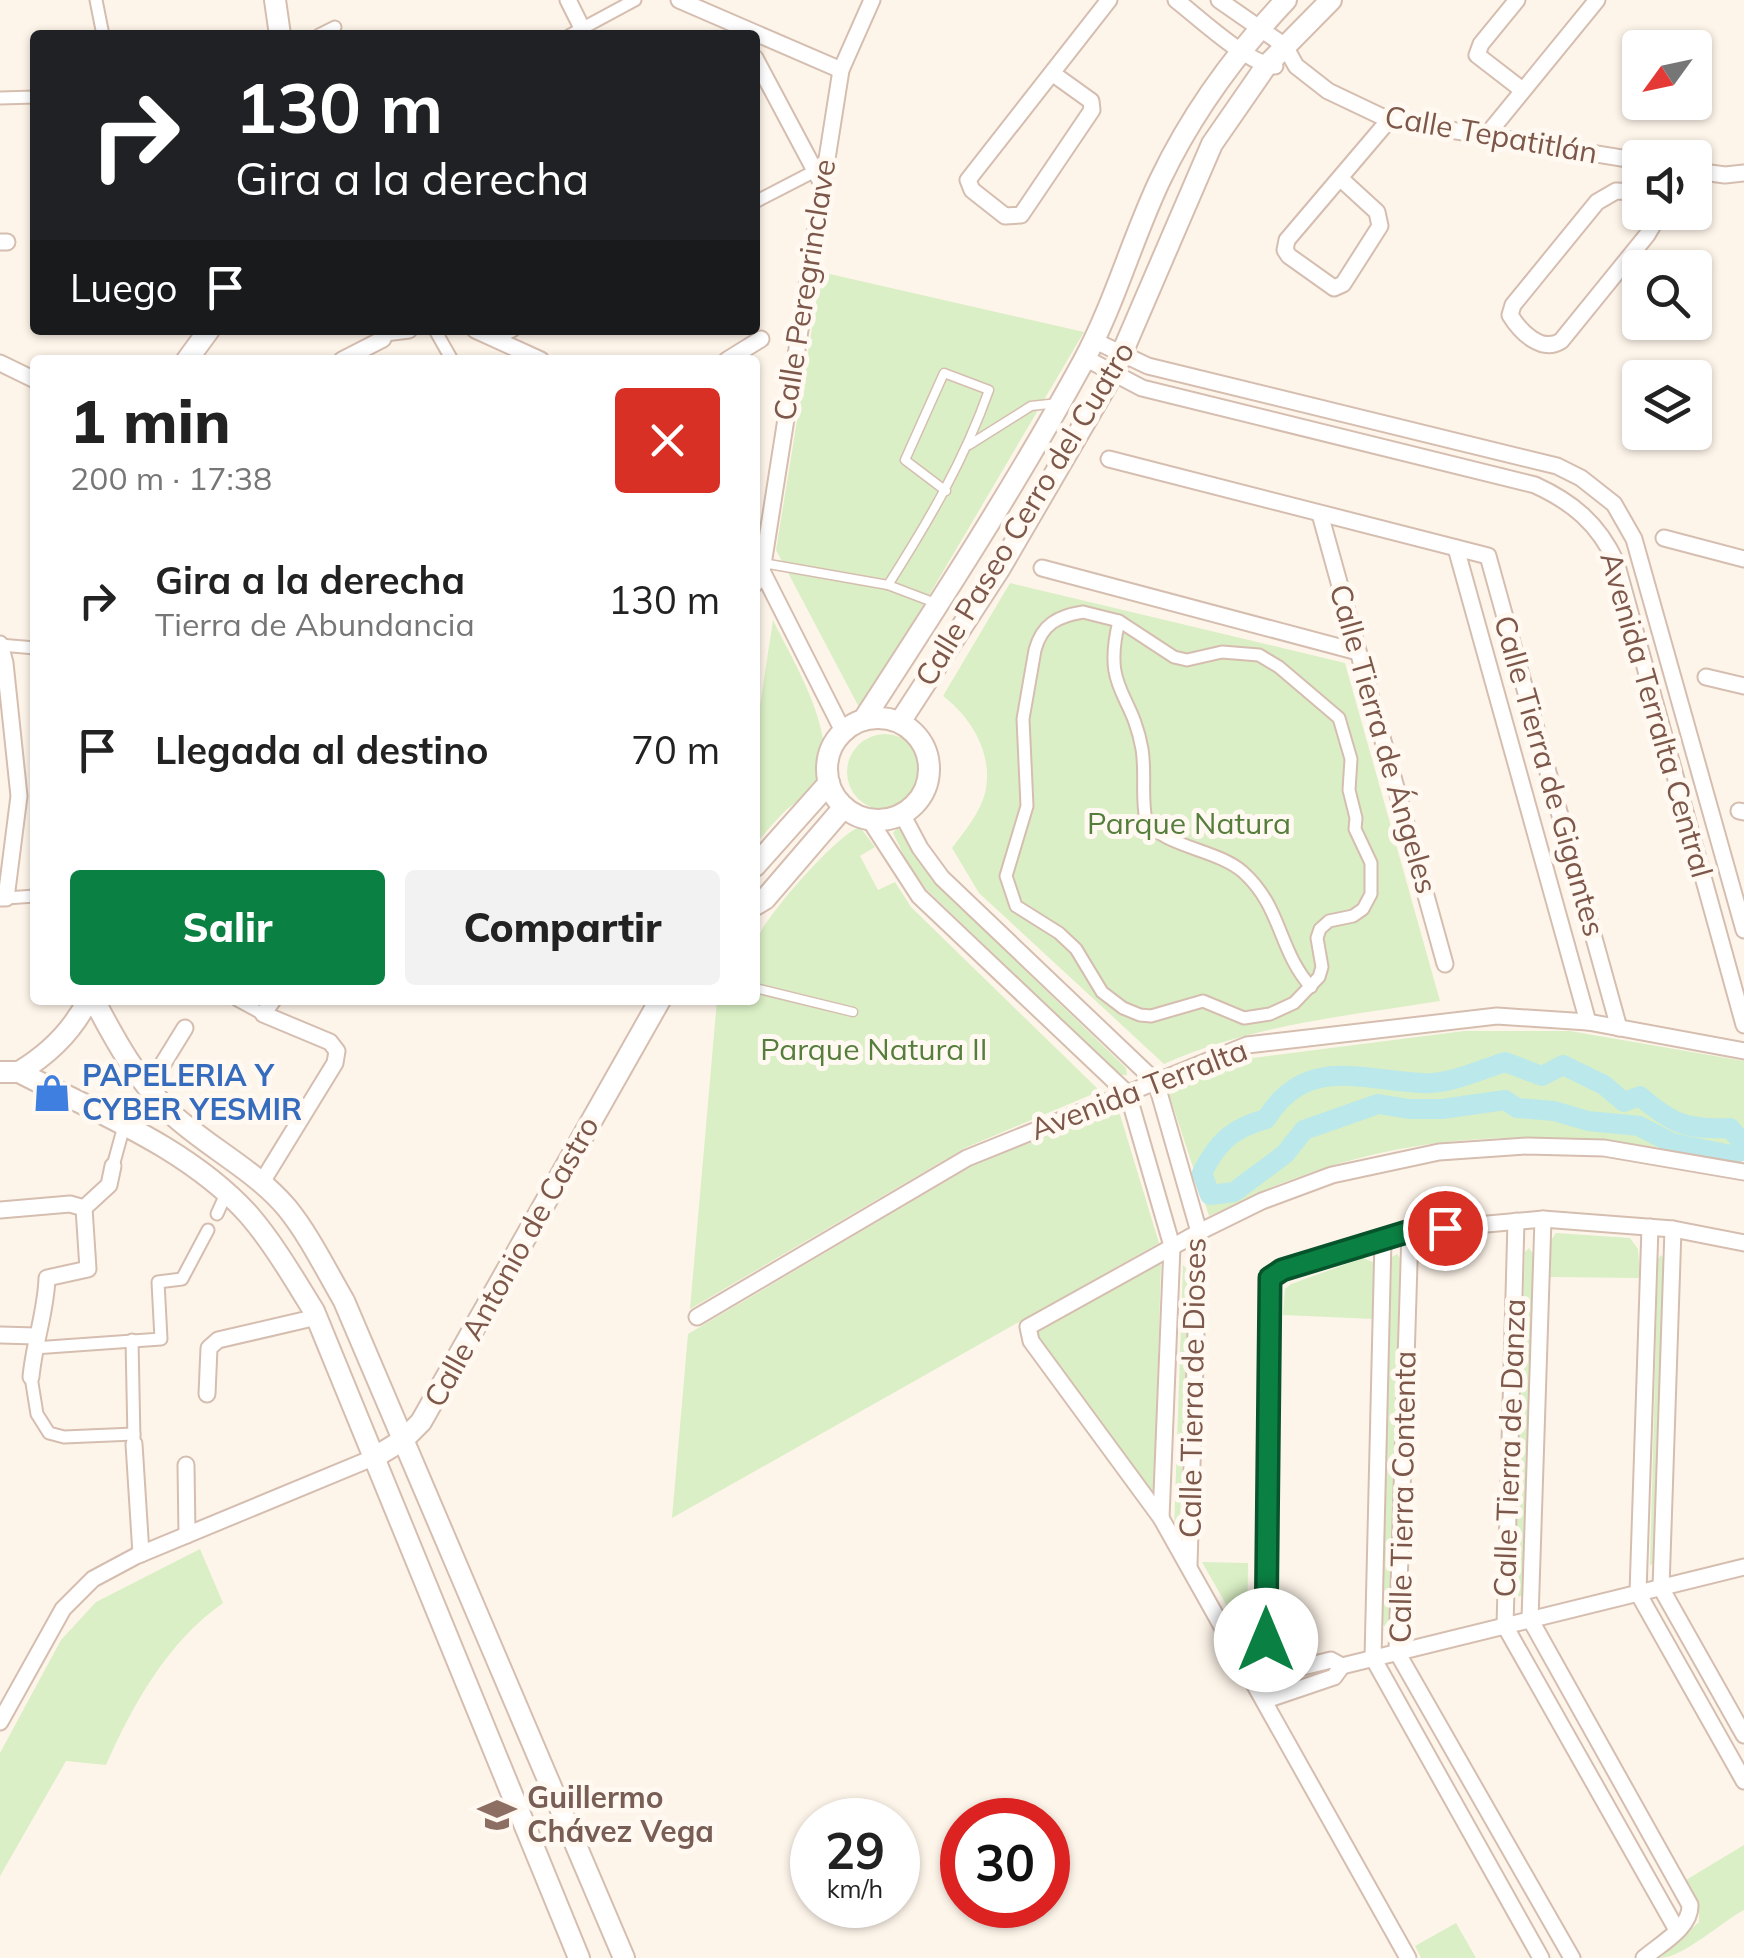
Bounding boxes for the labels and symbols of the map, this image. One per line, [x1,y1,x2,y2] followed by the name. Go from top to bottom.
[1622,30,1712,120] north arrow
[1382,97,1601,171] street label: Calle Tepatitlán
[765,156,843,423] street label: Calle Peregrinclave
[906,334,1142,693] street label: Calle Paseo Cerro del Cuatro
[1592,548,1722,882] street label: Avenida Terralta Central
[1322,580,1446,898] street label: Calle Tierra de Ángeles
[1486,611,1614,941] street label: Calle Tierra de Gigantes
[1087,804,1291,842] park label: Parque Natura
[760,1030,988,1068] park label: Parque Natura II
[1025,1030,1252,1148] street label: Avenida Terralta
[82,1056,302,1128] place label: PAPELERIA Y CYBER YESMIR
[31,1072,73,1114] shop icon: PAPELERIA Y CYBER YESMIR
[415,1110,607,1414] street label: Calle Antonio de Castro
[1403,1186,1488,1271] pin
[1170,1237,1214,1539] street label: Calle Tierra de Dioses
[1485,1298,1533,1598] street label: Calle Tierra de Danza
[1380,1350,1424,1644] street label: Calle Tierra Contenta
[1214,1588,1318,1692] position arrow
[527,1778,714,1850] place label: Guillermo Chávez Vega
[476,1794,518,1836] school or university icon: Guillermo Chávez Vega
[940,1798,1070,1928] speed limit sign: 30

